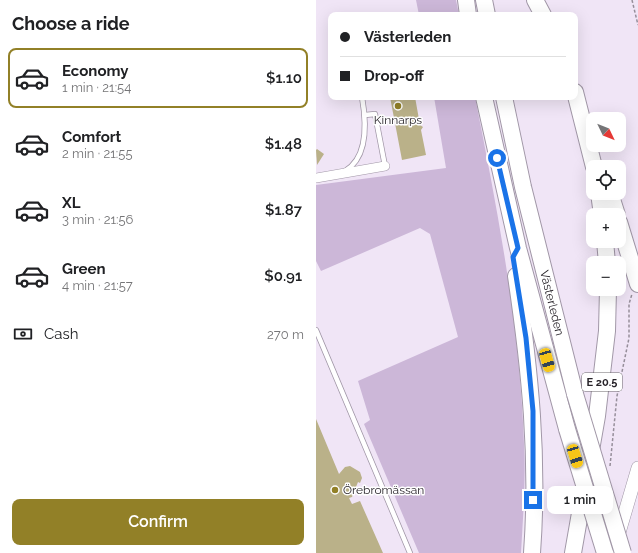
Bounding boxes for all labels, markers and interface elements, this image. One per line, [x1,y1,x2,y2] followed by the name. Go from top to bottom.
[12,13,130,34] text: Choose a ride
[364,28,451,46] text: Västerleden
[14,60,50,96] icon: car
[62,62,129,80] text: Economy
[364,67,424,85] text: Drop-off
[266,69,302,87] text: $1.10
[62,80,131,95] text: 1 min · 21:54
[393,101,403,111] marker: Kinnarps
[586,112,626,152] north arrow
[586,112,626,296] map controls
[374,113,422,127] place label: Kinnarps
[14,126,50,162] icon: car
[62,128,121,146] text: Comfort
[265,135,302,153] text: $1.48
[62,146,133,161] text: 2 min · 21:55
[488,149,506,167] route start
[586,160,626,200] button: locate
[14,192,50,228] icon: car
[62,194,80,212] text: XL
[265,201,302,219] text: $1.87
[586,208,626,248] button: +
[62,212,133,227] text: 3 min · 21:56
[586,256,626,296] button: −
[14,258,50,294] icon: car
[62,260,106,278] text: Green
[264,267,302,285] text: $0.91
[537,269,567,337] street label: Västerleden
[62,278,133,293] text: 4 min · 21:57
[12,323,34,345] icon: cash
[44,325,78,343] text: Cash
[267,327,304,342] text: 270 m
[538,347,556,373] car
[582,373,622,391] road number: E 20.5
[566,443,584,469] car
[343,483,424,497] place label: Örebromässan
[330,485,340,495] marker: Örebromässan
[547,486,613,514] callout: 1 min
[524,491,542,509] route end
[564,492,596,507] text: 1 min
[12,499,304,545] button: Confirm

